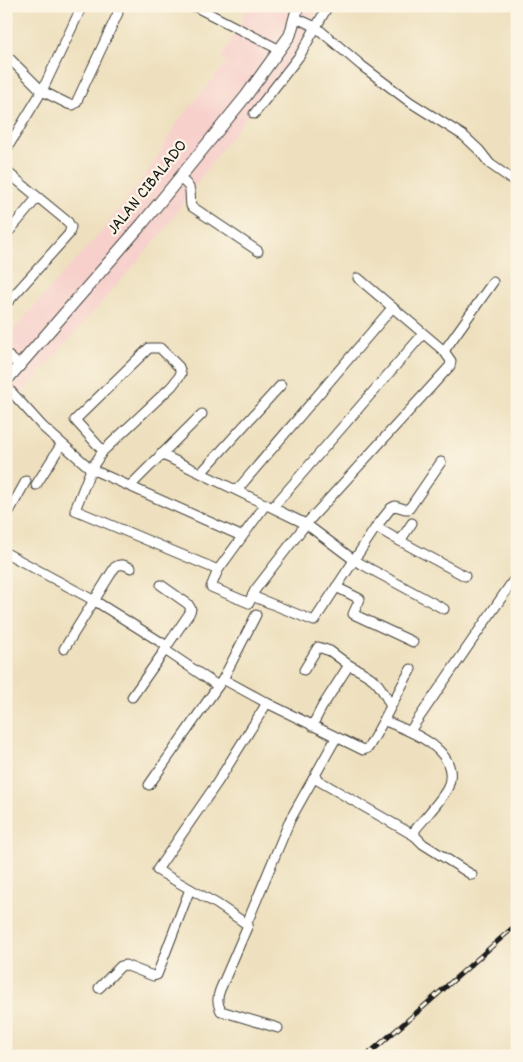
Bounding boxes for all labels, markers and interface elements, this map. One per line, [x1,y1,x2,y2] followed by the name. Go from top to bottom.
[102,135,194,241] street label: JALAN CIBALADO

